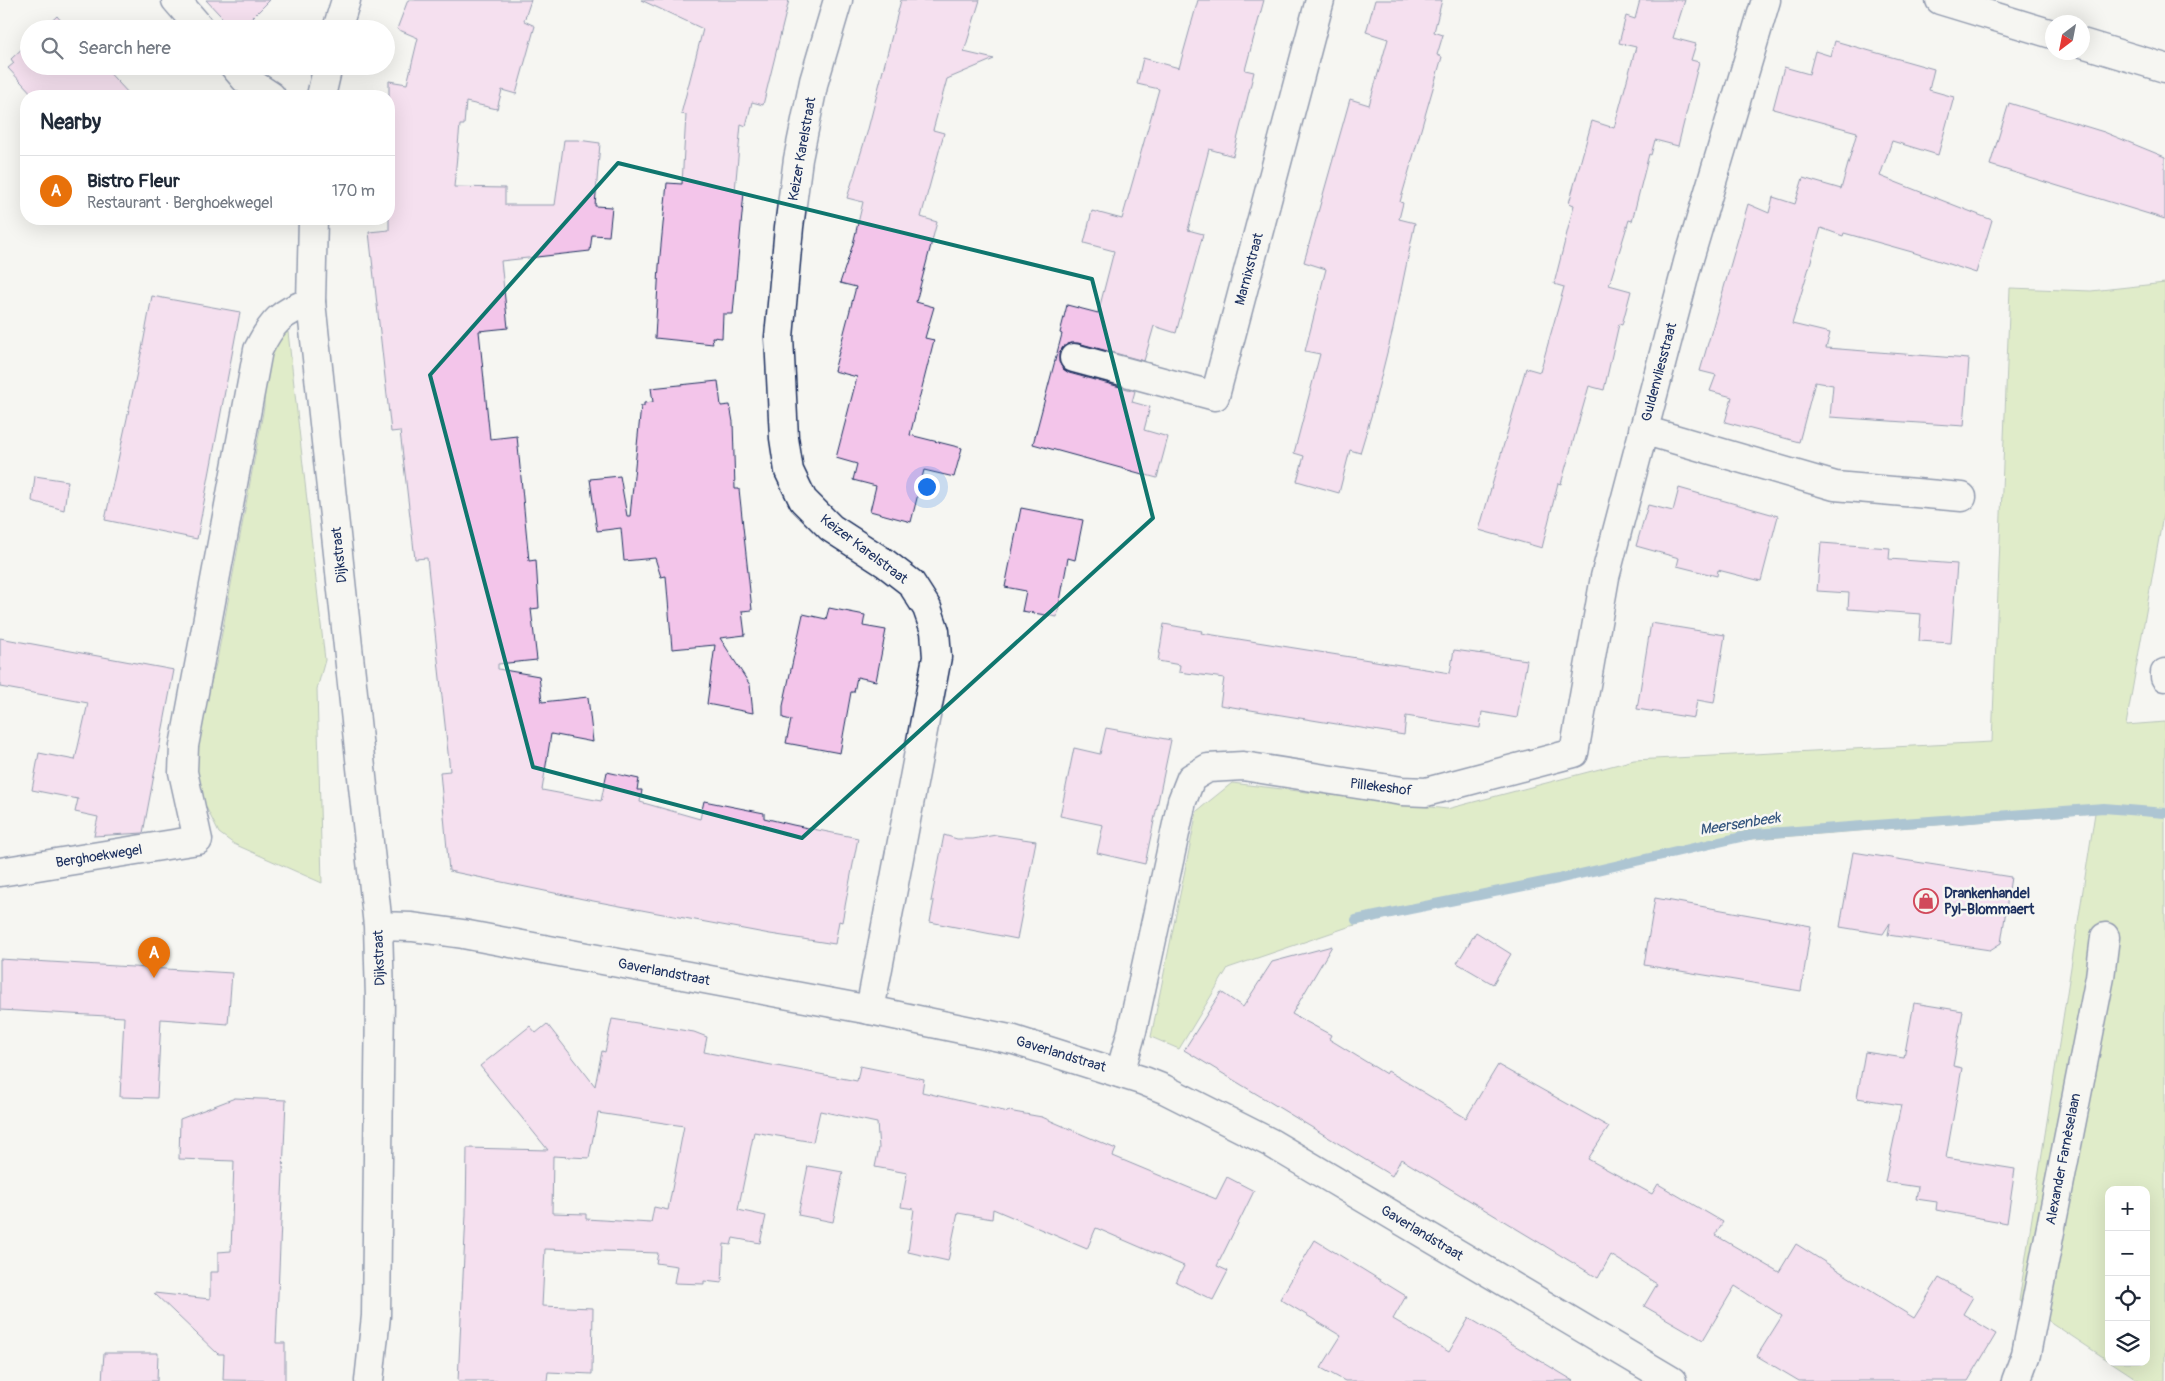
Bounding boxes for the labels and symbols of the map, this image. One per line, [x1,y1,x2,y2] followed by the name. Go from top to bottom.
[2045,15,2090,60] north arrow
[785,95,820,202] street label: Keizer Karelstraat
[1231,231,1267,307] street label: Marnixstraat
[1638,320,1680,423] street label: Guldenvliesstraat
[914,474,940,500] your location
[817,511,911,588] street label: Keizer Karelstraat
[328,526,350,584] street label: Dijkstraat
[1349,775,1413,799] street label: Pillekeshof
[1698,808,1784,840] water label: Meersenbeek
[54,841,144,871] street label: Berghoekwegel
[1944,885,2035,918] place label: Drankenhandel Pyl-Blommaert
[1913,888,1939,914] shop icon: Drankenhandel Pyl-Blommaert
[370,929,388,986] street label: Dijkstraat
[138,937,170,978] pin: A
[617,955,712,989] street label: Gaverlandstraat
[1014,1032,1108,1076] street label: Gaverlandstraat
[2042,1092,2084,1226] street label: Alexander Farnèselaan
[1378,1202,1467,1265] street label: Gaverlandstraat

